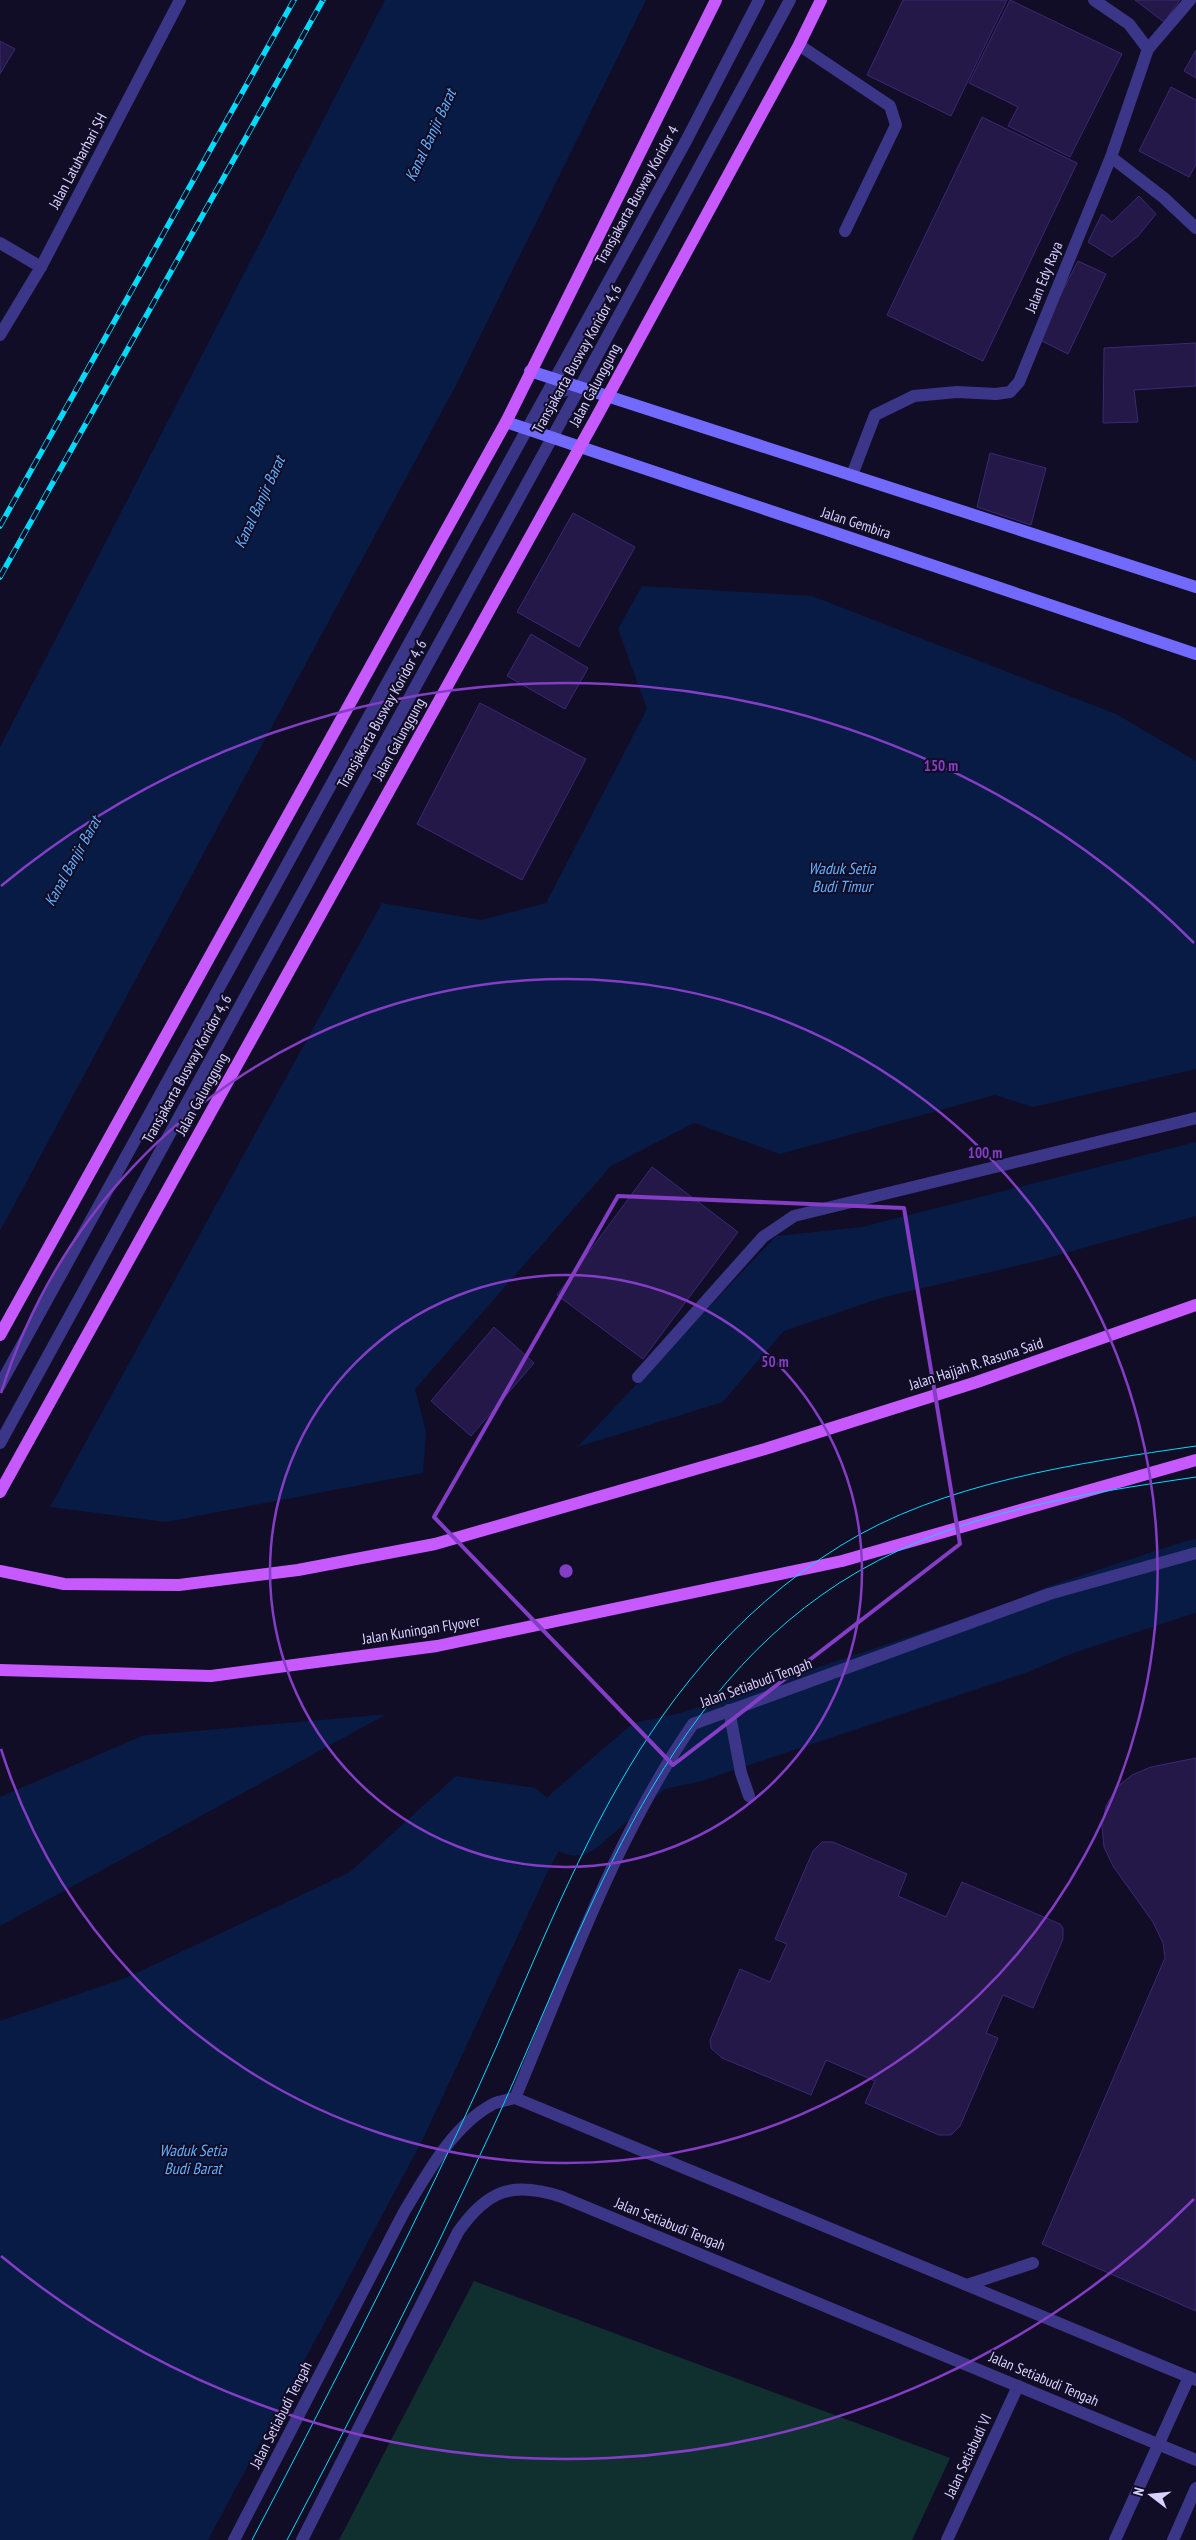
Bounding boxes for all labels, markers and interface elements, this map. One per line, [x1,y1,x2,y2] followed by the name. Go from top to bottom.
[400,84,461,184] water label: Kanal Banjir Barat
[44,110,111,213] street label: Jalan Latuharhari SH
[591,122,683,267] street label: Transjakarta Busway Koridor 4
[1020,238,1066,316] street label: Jalan Edy Raya
[528,281,626,437] street label: Transjakarta Busway Koridor 4, 6
[564,340,624,430] street label: Jalan Galunggung
[229,451,290,551] water label: Kanal Banjir Barat
[818,502,893,543] street label: Jalan Gembira
[333,636,431,792] street label: Transjakarta Busway Koridor 4, 6
[368,694,429,784] street label: Jalan Galunggung
[924,756,958,775] text: 150 m
[39,811,106,909] water label: Kanal Banjir Barat
[808,858,877,896] water label: Waduk Setia Budi Timur
[138,991,236,1147] street label: Transjakarta Busway Koridor 4, 6
[171,1049,232,1139] street label: Jalan Galunggung
[968,1143,1002,1162] text: 100 m
[905,1333,1045,1394] street label: Jalan Hajjah R. Rasuna Said
[761,1352,789,1371] text: 50 m
[557,1562,575,1580] centre of rings
[360,1611,482,1648] street label: Jalan Kuningan Flyover
[696,1654,814,1712] street label: Jalan Setiabudi Tengah
[159,2140,228,2178] water label: Waduk Setia Budi Barat
[611,2192,728,2254] street label: Jalan Setiabudi Tengah
[986,2346,1102,2410] street label: Jalan Setiabudi Tengah
[245,2358,316,2472] street label: Jalan Setiabudi Tengah
[939,2411,995,2502] street label: Jalan Setiabudi VI
[1126,2470,1176,2520] north arrow
[1129,2485,1148,2498] text: N

